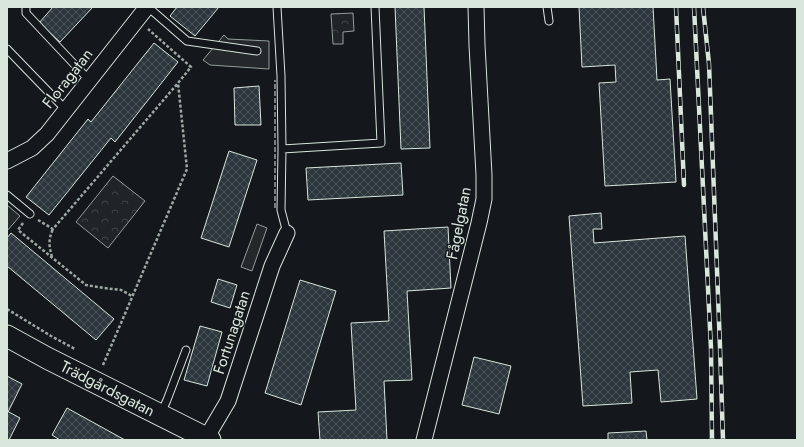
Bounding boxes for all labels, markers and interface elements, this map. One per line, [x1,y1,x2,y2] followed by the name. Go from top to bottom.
[37,44,98,113] street label: Floragatan
[440,185,477,261] street label: Fågelgatan
[207,287,256,377] street label: Fortunagatan
[57,355,159,422] street label: Trädgårdsgatan

